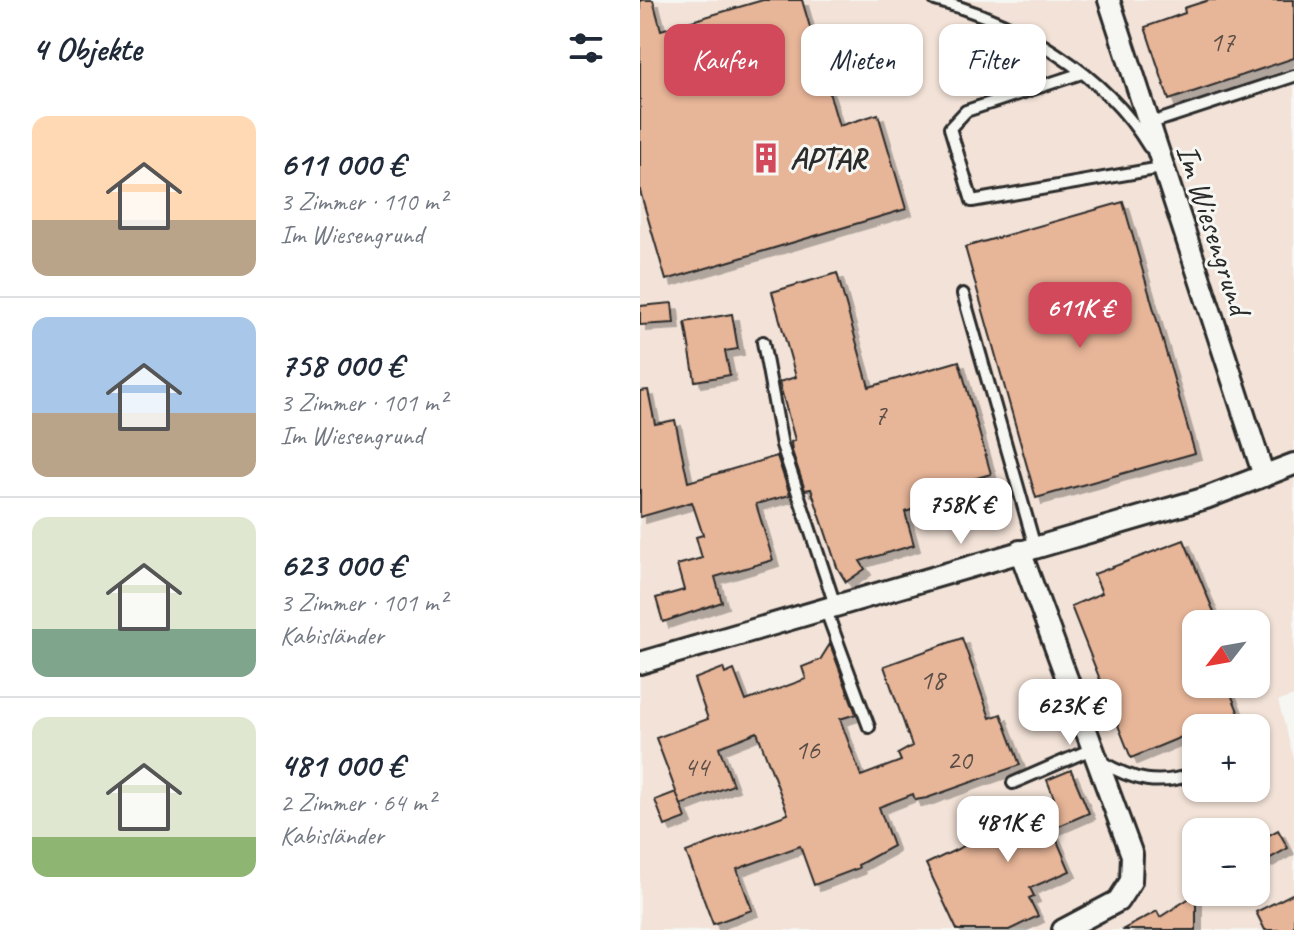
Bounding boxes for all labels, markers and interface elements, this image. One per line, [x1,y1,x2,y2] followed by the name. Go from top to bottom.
[664,24,785,96] chip: Kaufen
[801,24,923,96] chip: Mieten
[939,24,1046,96] chip: Filter
[1209,24,1236,59] house number: 17
[564,26,608,70] icon: filters
[32,27,142,70] text: 4 Objekte
[790,138,869,179] place label: APTAR
[1167,139,1262,324] street label: Im Wiesengrund
[749,141,783,175] building icon: APTAR
[280,142,404,185] text: 611 000 €
[96,148,192,244] icon: home
[280,185,446,218] text: 3 Zimmer · 110 m²
[280,218,423,251] text: Im Wiesengrund
[1015,282,1145,350] pin: 611K €
[1047,291,1113,324] text: 611K €
[280,343,403,386] text: 758 000 €
[96,349,192,445] icon: home
[280,386,446,419] text: 3 Zimmer · 101 m²
[874,397,888,432] house number: 7
[280,419,423,452] text: Im Wiesengrund
[896,478,1026,546] pin: 758K €
[928,487,994,520] text: 758K €
[280,543,404,586] text: 623 000 €
[96,549,192,645] icon: home
[280,586,446,619] text: 3 Zimmer · 101 m²
[1182,610,1270,698] north arrow
[1182,610,1270,906] map controls
[280,619,384,652] text: Kabisländer
[919,662,947,697] house number: 18
[1005,679,1135,747] pin: 623K €
[1037,688,1103,721] text: 623K €
[1182,714,1270,802] button: +
[794,732,821,767] house number: 16
[946,742,974,777] house number: 20
[280,743,404,786] text: 481 000 €
[96,749,192,845] icon: home
[683,749,711,784] house number: 44
[280,786,435,819] text: 2 Zimmer · 64 m²
[943,796,1073,864] pin: 481K €
[975,805,1041,838] text: 481K €
[1182,818,1270,906] button: −
[280,819,384,852] text: Kabisländer

